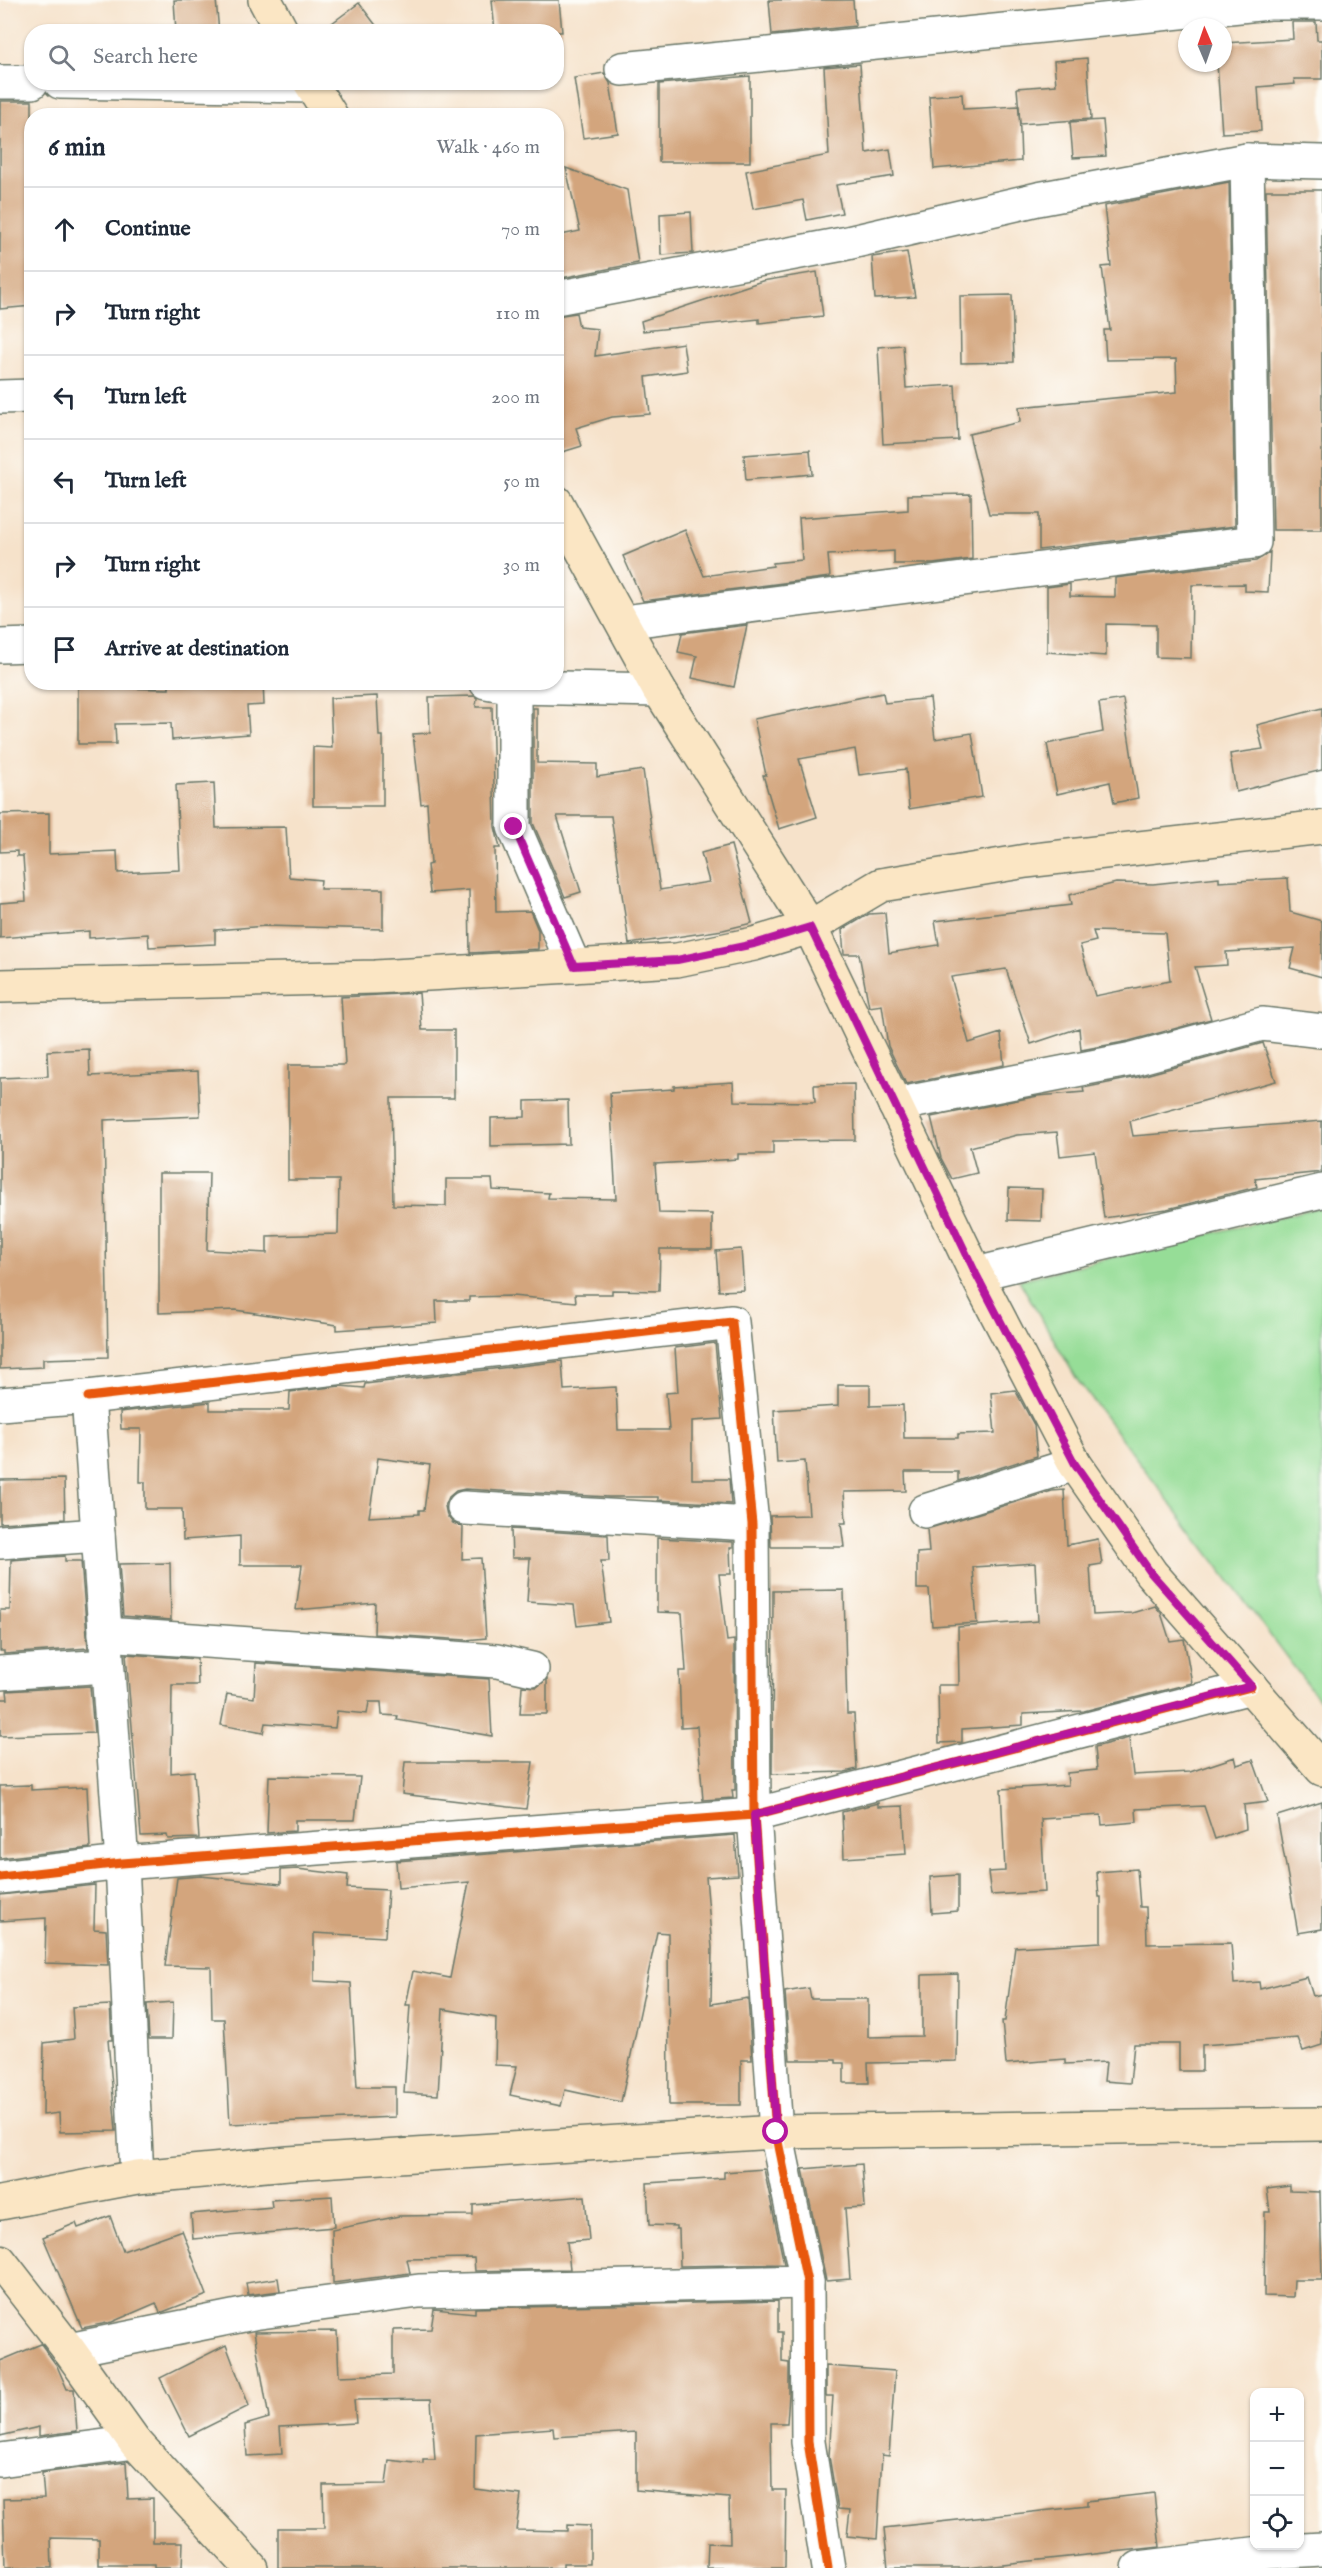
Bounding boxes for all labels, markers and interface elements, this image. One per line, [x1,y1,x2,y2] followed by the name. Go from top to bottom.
[1178,18,1232,72] north arrow
[24,24,564,90] search box
[45,41,78,74] icon: search
[93,43,198,71] text: Search here
[48,131,106,164] text: 6 min
[436,135,540,160] text: Walk · 460 m
[48,213,81,246] icon: ahead
[105,215,191,243] text: Continue
[501,217,540,242] text: 70 m
[48,297,81,330] icon: right
[105,299,200,327] text: Turn right
[496,301,540,326] text: 110 m
[48,381,81,414] icon: left
[105,383,187,411] text: Turn left
[491,385,540,410] text: 200 m
[48,465,81,498] icon: left
[105,467,187,495] text: Turn left
[503,469,540,494] text: 50 m
[48,549,81,582] icon: right
[105,551,200,579] text: Turn right
[503,553,540,578] text: 30 m
[48,633,81,666] icon: arrive
[105,635,289,663] text: Arrive at destination
[500,813,526,839] route end
[762,2118,788,2144] route start
[1250,2388,1304,2550] map controls
[1250,2388,1304,2442] button: +
[1250,2442,1304,2496] button: −
[1250,2496,1304,2550] button: locate

